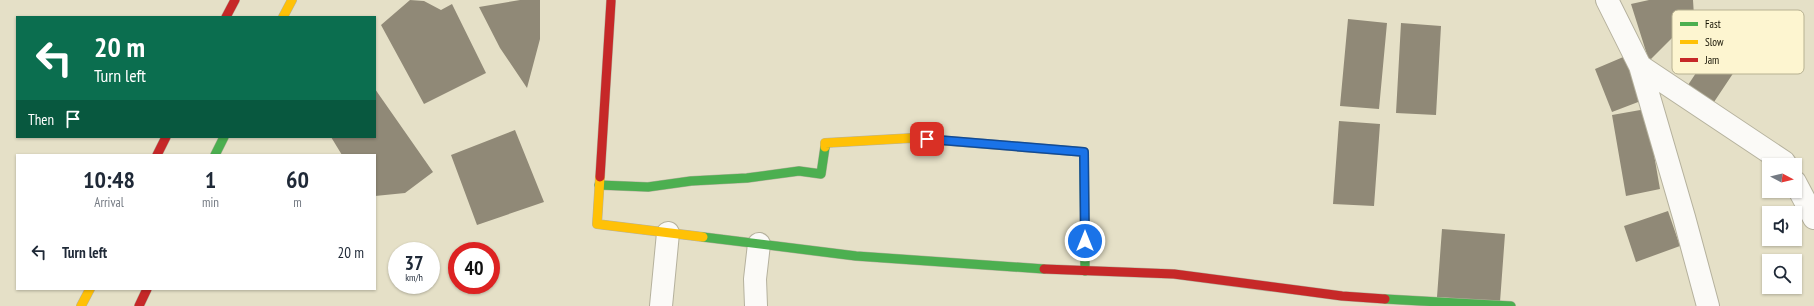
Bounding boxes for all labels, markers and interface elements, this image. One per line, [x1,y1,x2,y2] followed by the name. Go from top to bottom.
[1672,10,1804,74] legend
[1705,17,1721,31] text: Fast
[94,28,145,65] text: 20 m
[28,32,80,84] icon: left
[1705,35,1724,49] text: Slow
[1704,53,1719,67] text: Jam
[94,64,146,87] text: Turn left
[62,108,84,130] icon: arrive
[28,110,54,129] text: Then
[910,122,944,156] pin
[916,128,938,150] icon: arrive
[1762,158,1802,198] north arrow
[1762,158,1802,294] map controls
[83,164,135,195] text: 10:48
[205,164,216,195] text: 1
[286,164,309,195] text: 60
[94,194,124,211] text: Arrival
[202,194,219,211] text: min
[293,194,302,211] text: m
[1762,206,1802,246] button: sound
[1064,220,1106,262] position arrow
[28,241,50,263] icon: left
[448,242,500,294] speed limit sign: 40
[62,243,107,262] text: Turn left
[338,243,364,262] text: 20 m
[404,250,424,276] text: 37
[1762,254,1802,294] button: search
[405,271,423,284] text: km/h

